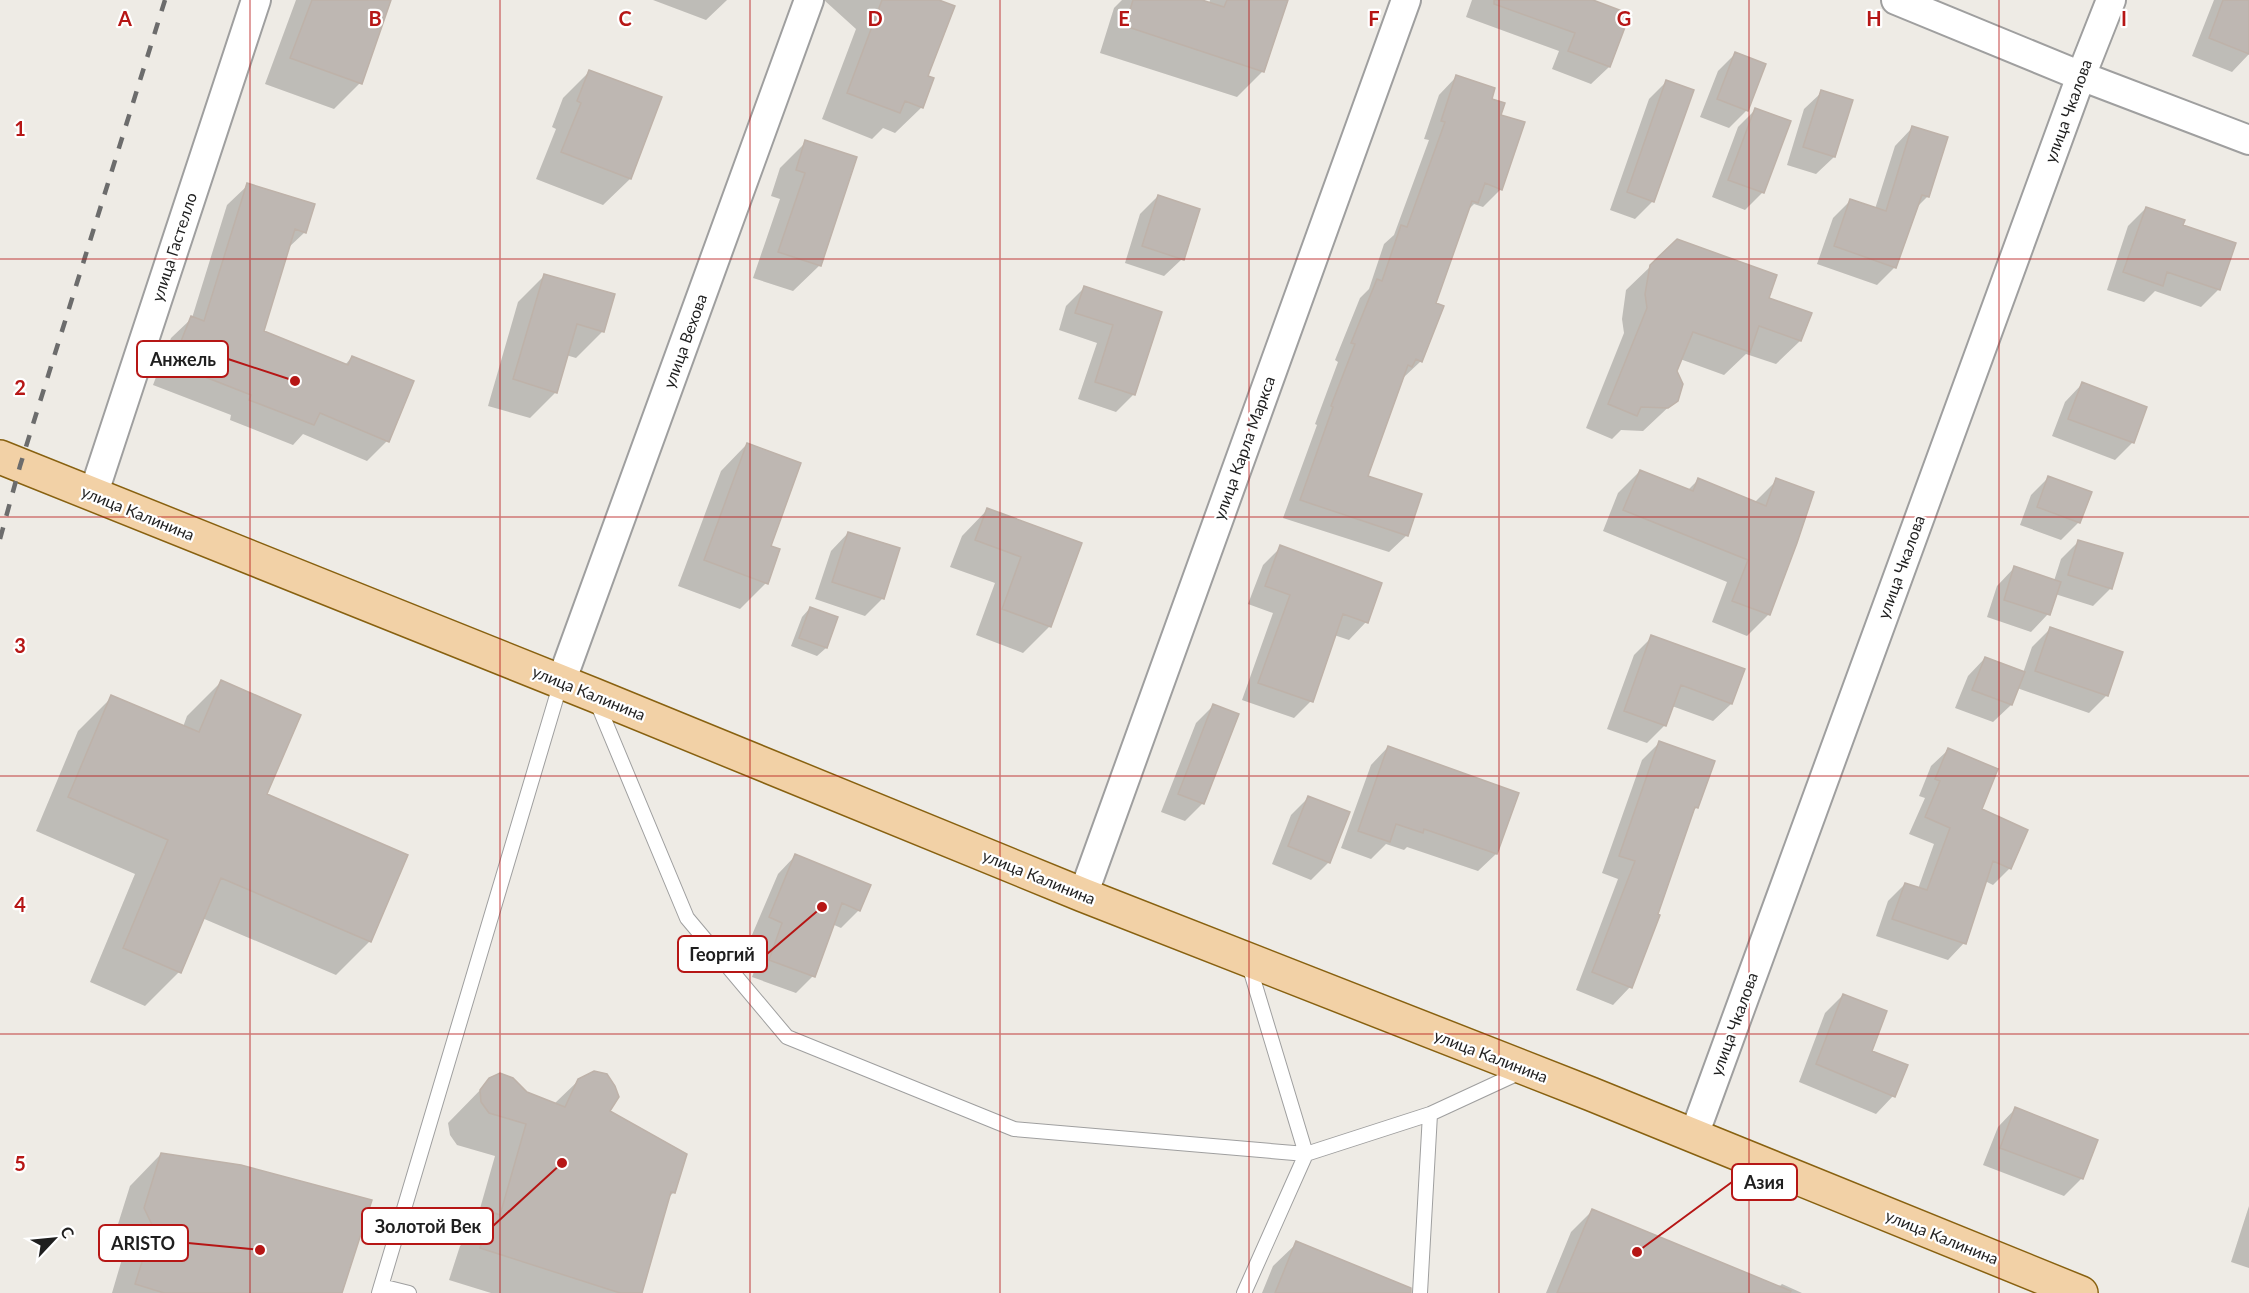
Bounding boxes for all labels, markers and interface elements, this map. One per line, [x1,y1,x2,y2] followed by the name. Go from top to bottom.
[117,6,132,30] text: A
[368,6,382,30] text: B
[618,6,632,30] text: C
[867,6,883,30] text: D
[1118,6,1130,30] text: E
[1368,6,1380,30] text: F
[1617,6,1631,30] text: G
[1866,6,1882,30] text: H
[2121,6,2127,30] text: I
[2040,56,2095,165] street label: улица Чкалова
[14,116,26,140] text: 1
[147,190,200,304] street label: улица Гастелло
[659,291,710,391] street label: улица Вехова
[137,341,228,377] callout: Анжель
[149,348,216,370] text: Анжель
[1209,373,1278,522] street label: улица Карла Маркса
[14,375,26,399] text: 2
[79,481,197,544] street label: улица Калинина
[1873,512,1928,621] street label: улица Чкалова
[14,633,26,657] text: 3
[530,661,648,724] street label: улица Калинина
[980,845,1098,908] street label: улица Калинина
[14,892,26,916] text: 4
[678,936,767,972] callout: Георгий
[689,943,755,965] text: Георгий
[1706,969,1761,1078] street label: улица Чкалова
[1432,1025,1551,1086] street label: улица Калинина
[14,1151,26,1175] text: 5
[1732,1164,1797,1200] callout: Азия
[1743,1171,1784,1193] text: Азия
[1883,1205,2001,1268] street label: улица Калинина
[362,1208,493,1244] callout: Золотой Век
[24,1209,84,1269] north arrow
[375,1215,482,1237] text: Золотой Век
[57,1223,79,1241] text: С
[99,1225,188,1261] callout: ARISTO
[110,1232,175,1254] text: ARISTO

